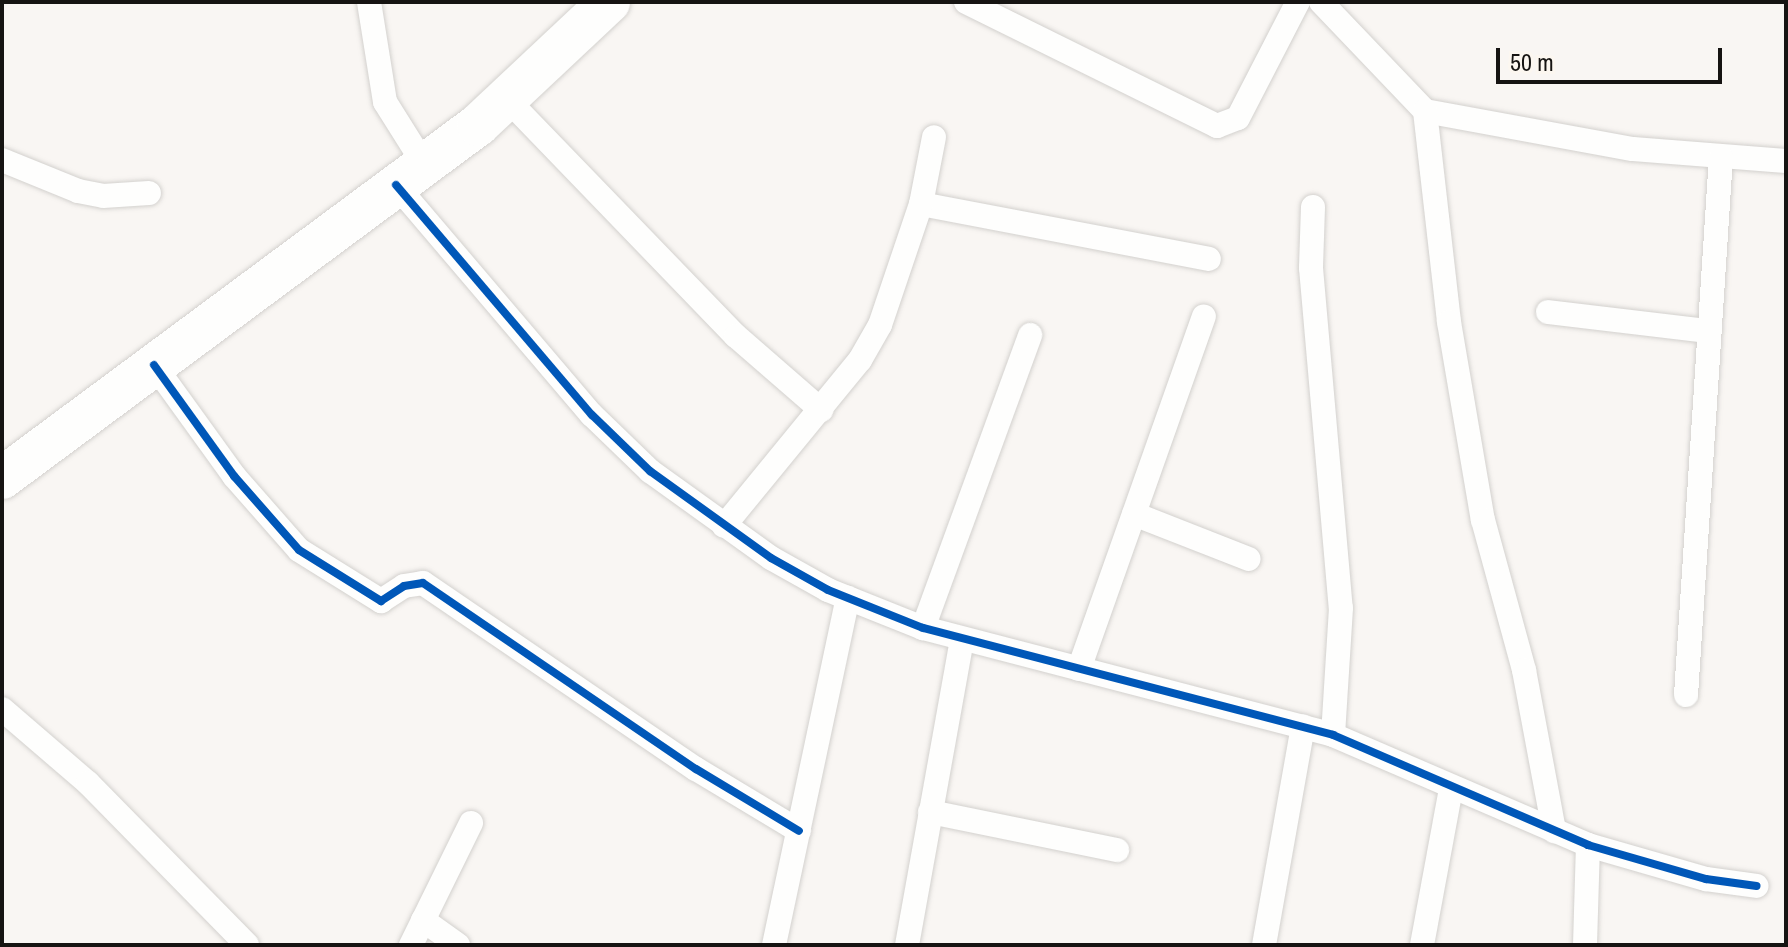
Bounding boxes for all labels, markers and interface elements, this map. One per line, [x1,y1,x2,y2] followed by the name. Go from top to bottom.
[1500,32,1726,82] scale bar
[1510,46,1554,78] text: 50 m

